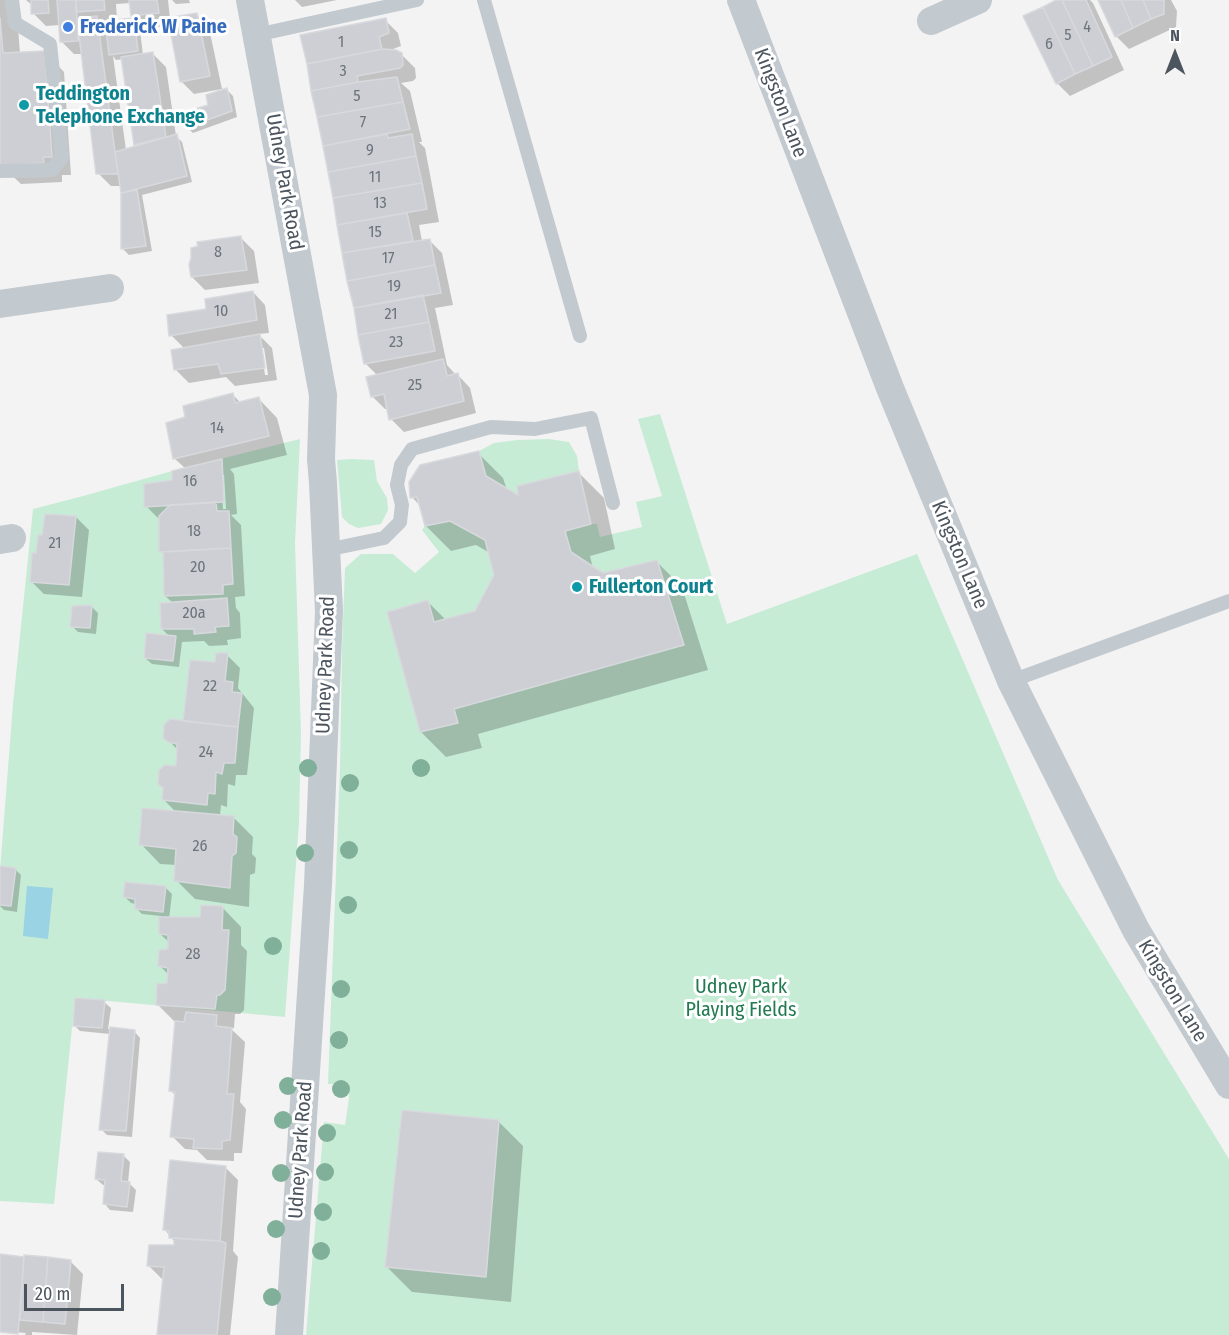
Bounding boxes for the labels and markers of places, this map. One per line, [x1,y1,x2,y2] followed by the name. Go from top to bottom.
[80,15,227,39] place label: Frederick W Paine
[61,20,75,34] marker: Frederick W Paine
[36,82,205,129] place label: Teddington Telephone Exchange
[17,98,31,112] marker: Teddington Telephone Exchange
[589,575,713,599] place label: Fullerton Court
[570,580,584,594] marker: Fullerton Court

